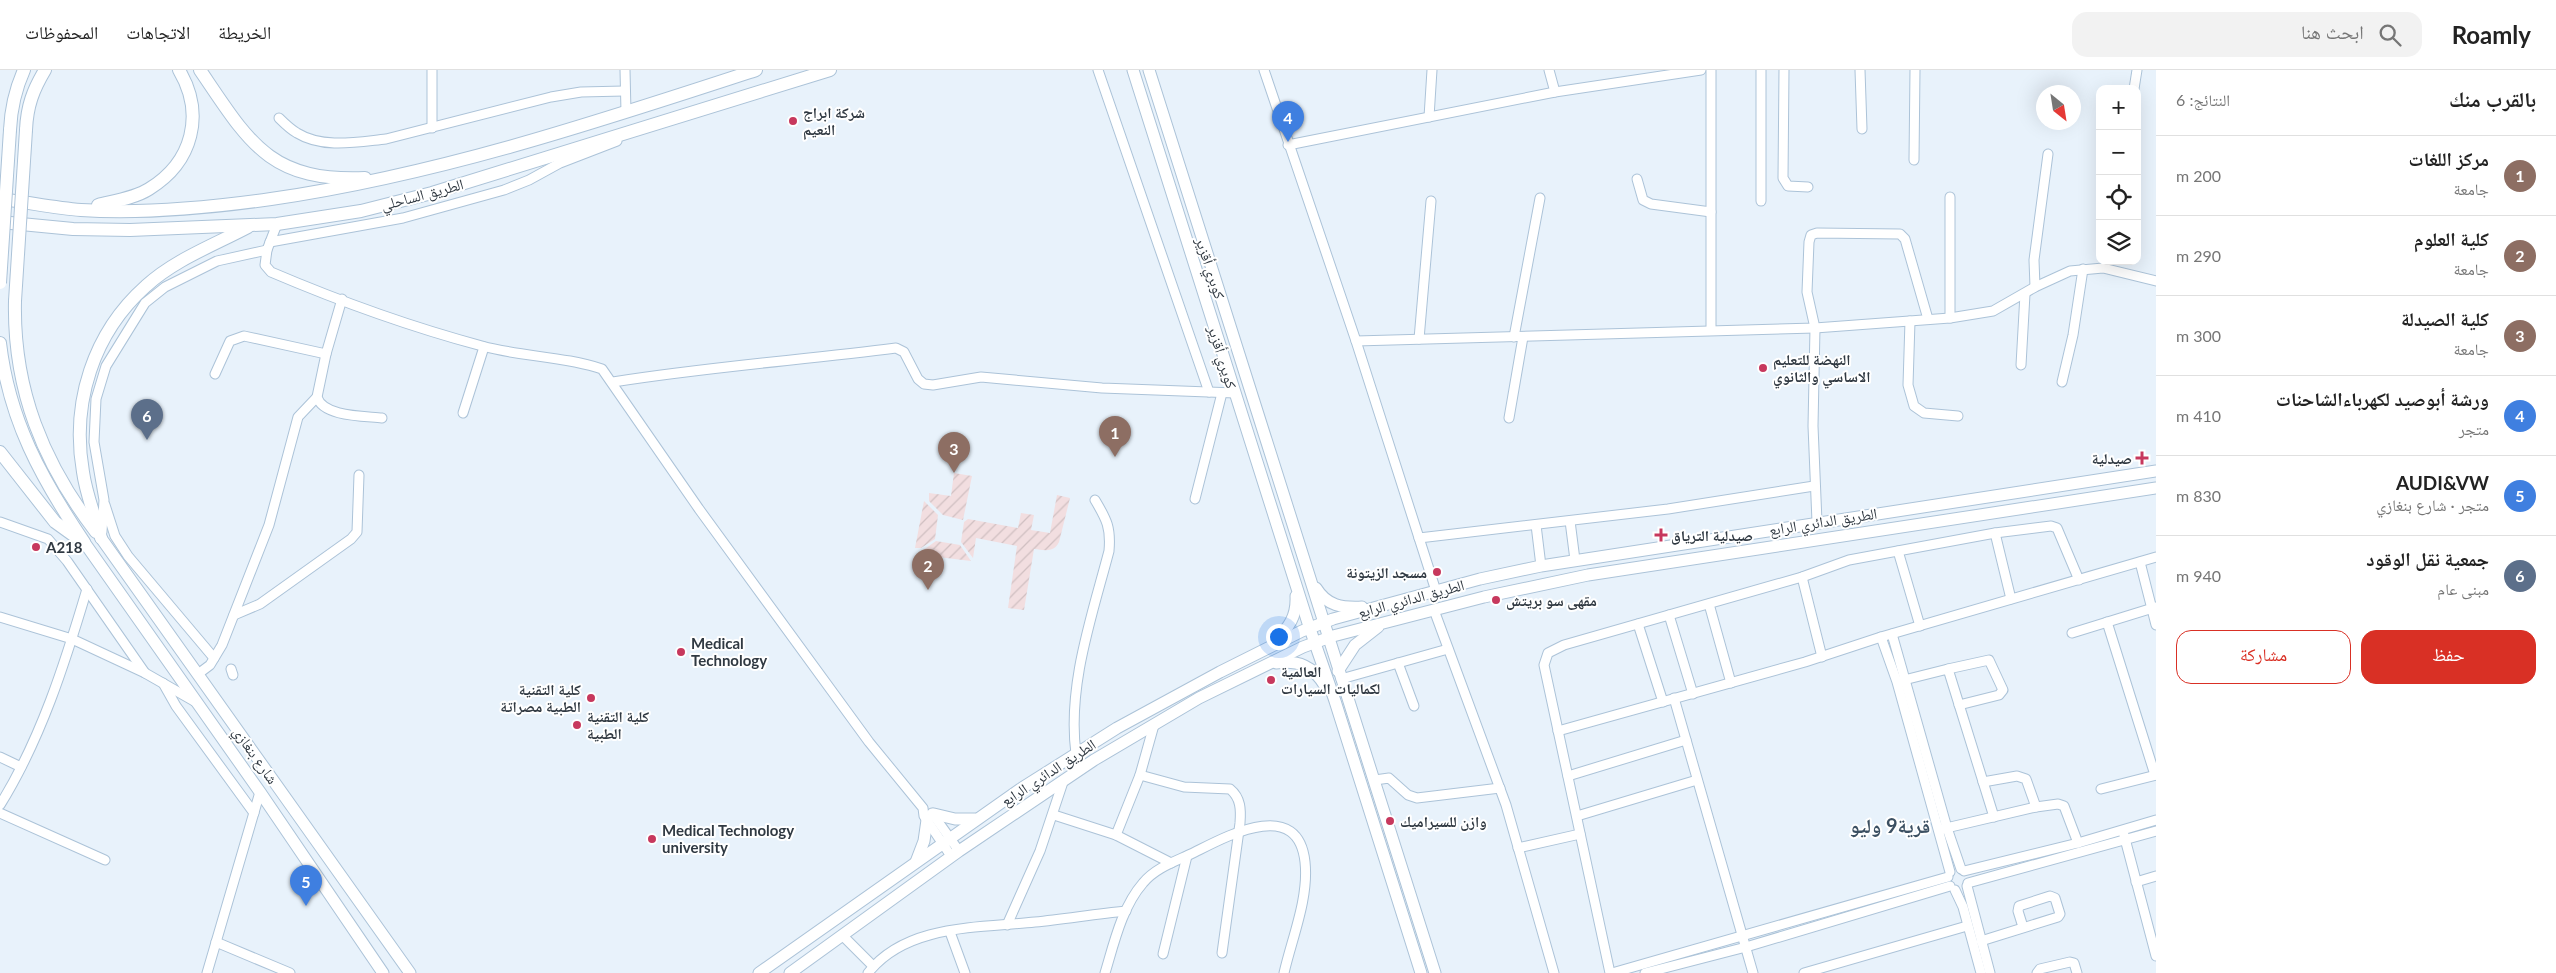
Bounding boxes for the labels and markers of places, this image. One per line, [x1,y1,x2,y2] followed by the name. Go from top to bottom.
[1272,101,1304,142] pin: 4
[803,103,865,140] place label: شركة ابراج النعيم
[787,115,799,127] marker: شركة ابراج النعيم
[1773,350,1870,389] place label: النهضة للتعليم الاساسي والثانوي
[1757,362,1769,374] marker: النهضة للتعليم الاساسي والثانوي
[131,399,163,440] pin: 6
[1099,416,1131,457] pin: 1
[938,432,970,473] pin: 3
[2092,449,2132,467] place label: صيدلية
[2136,452,2148,464] marker: صيدلية
[1671,526,1753,545] place label: صيدلية الترياق
[1655,529,1667,541] marker: صيدلية الترياق
[45,538,83,556] place label: A218
[30,541,42,553] marker: A218
[912,549,944,590] pin: 2
[1346,563,1427,581] place label: مسجد الزيتونة
[1431,566,1443,578] marker: مسجد الزيتونة
[1506,591,1597,610] place label: مقهى سو بريتش
[1490,594,1502,606] marker: مقهى سو بريتش
[691,634,767,669] place label: Medical Technology
[675,646,687,658] marker: Medical Technology
[1281,662,1380,697] place label: العالمية لكماليات السيارات
[1265,674,1277,686] marker: العالمية لكماليات السيارات
[500,680,581,716] place label: كلية التقنية الطبية مصراتة
[585,692,597,704] marker: كلية التقنية الطبية مصراتة
[587,707,650,743] place label: كلية التقنية الطبية
[571,719,583,731] marker: كلية التقنية الطبية
[1400,812,1487,831] place label: وازن للسيراميك
[1384,815,1396,827] marker: وازن للسيراميك
[662,821,794,856] place label: Medical Technology university
[646,833,658,845] marker: Medical Technology university
[290,865,322,906] pin: 5

